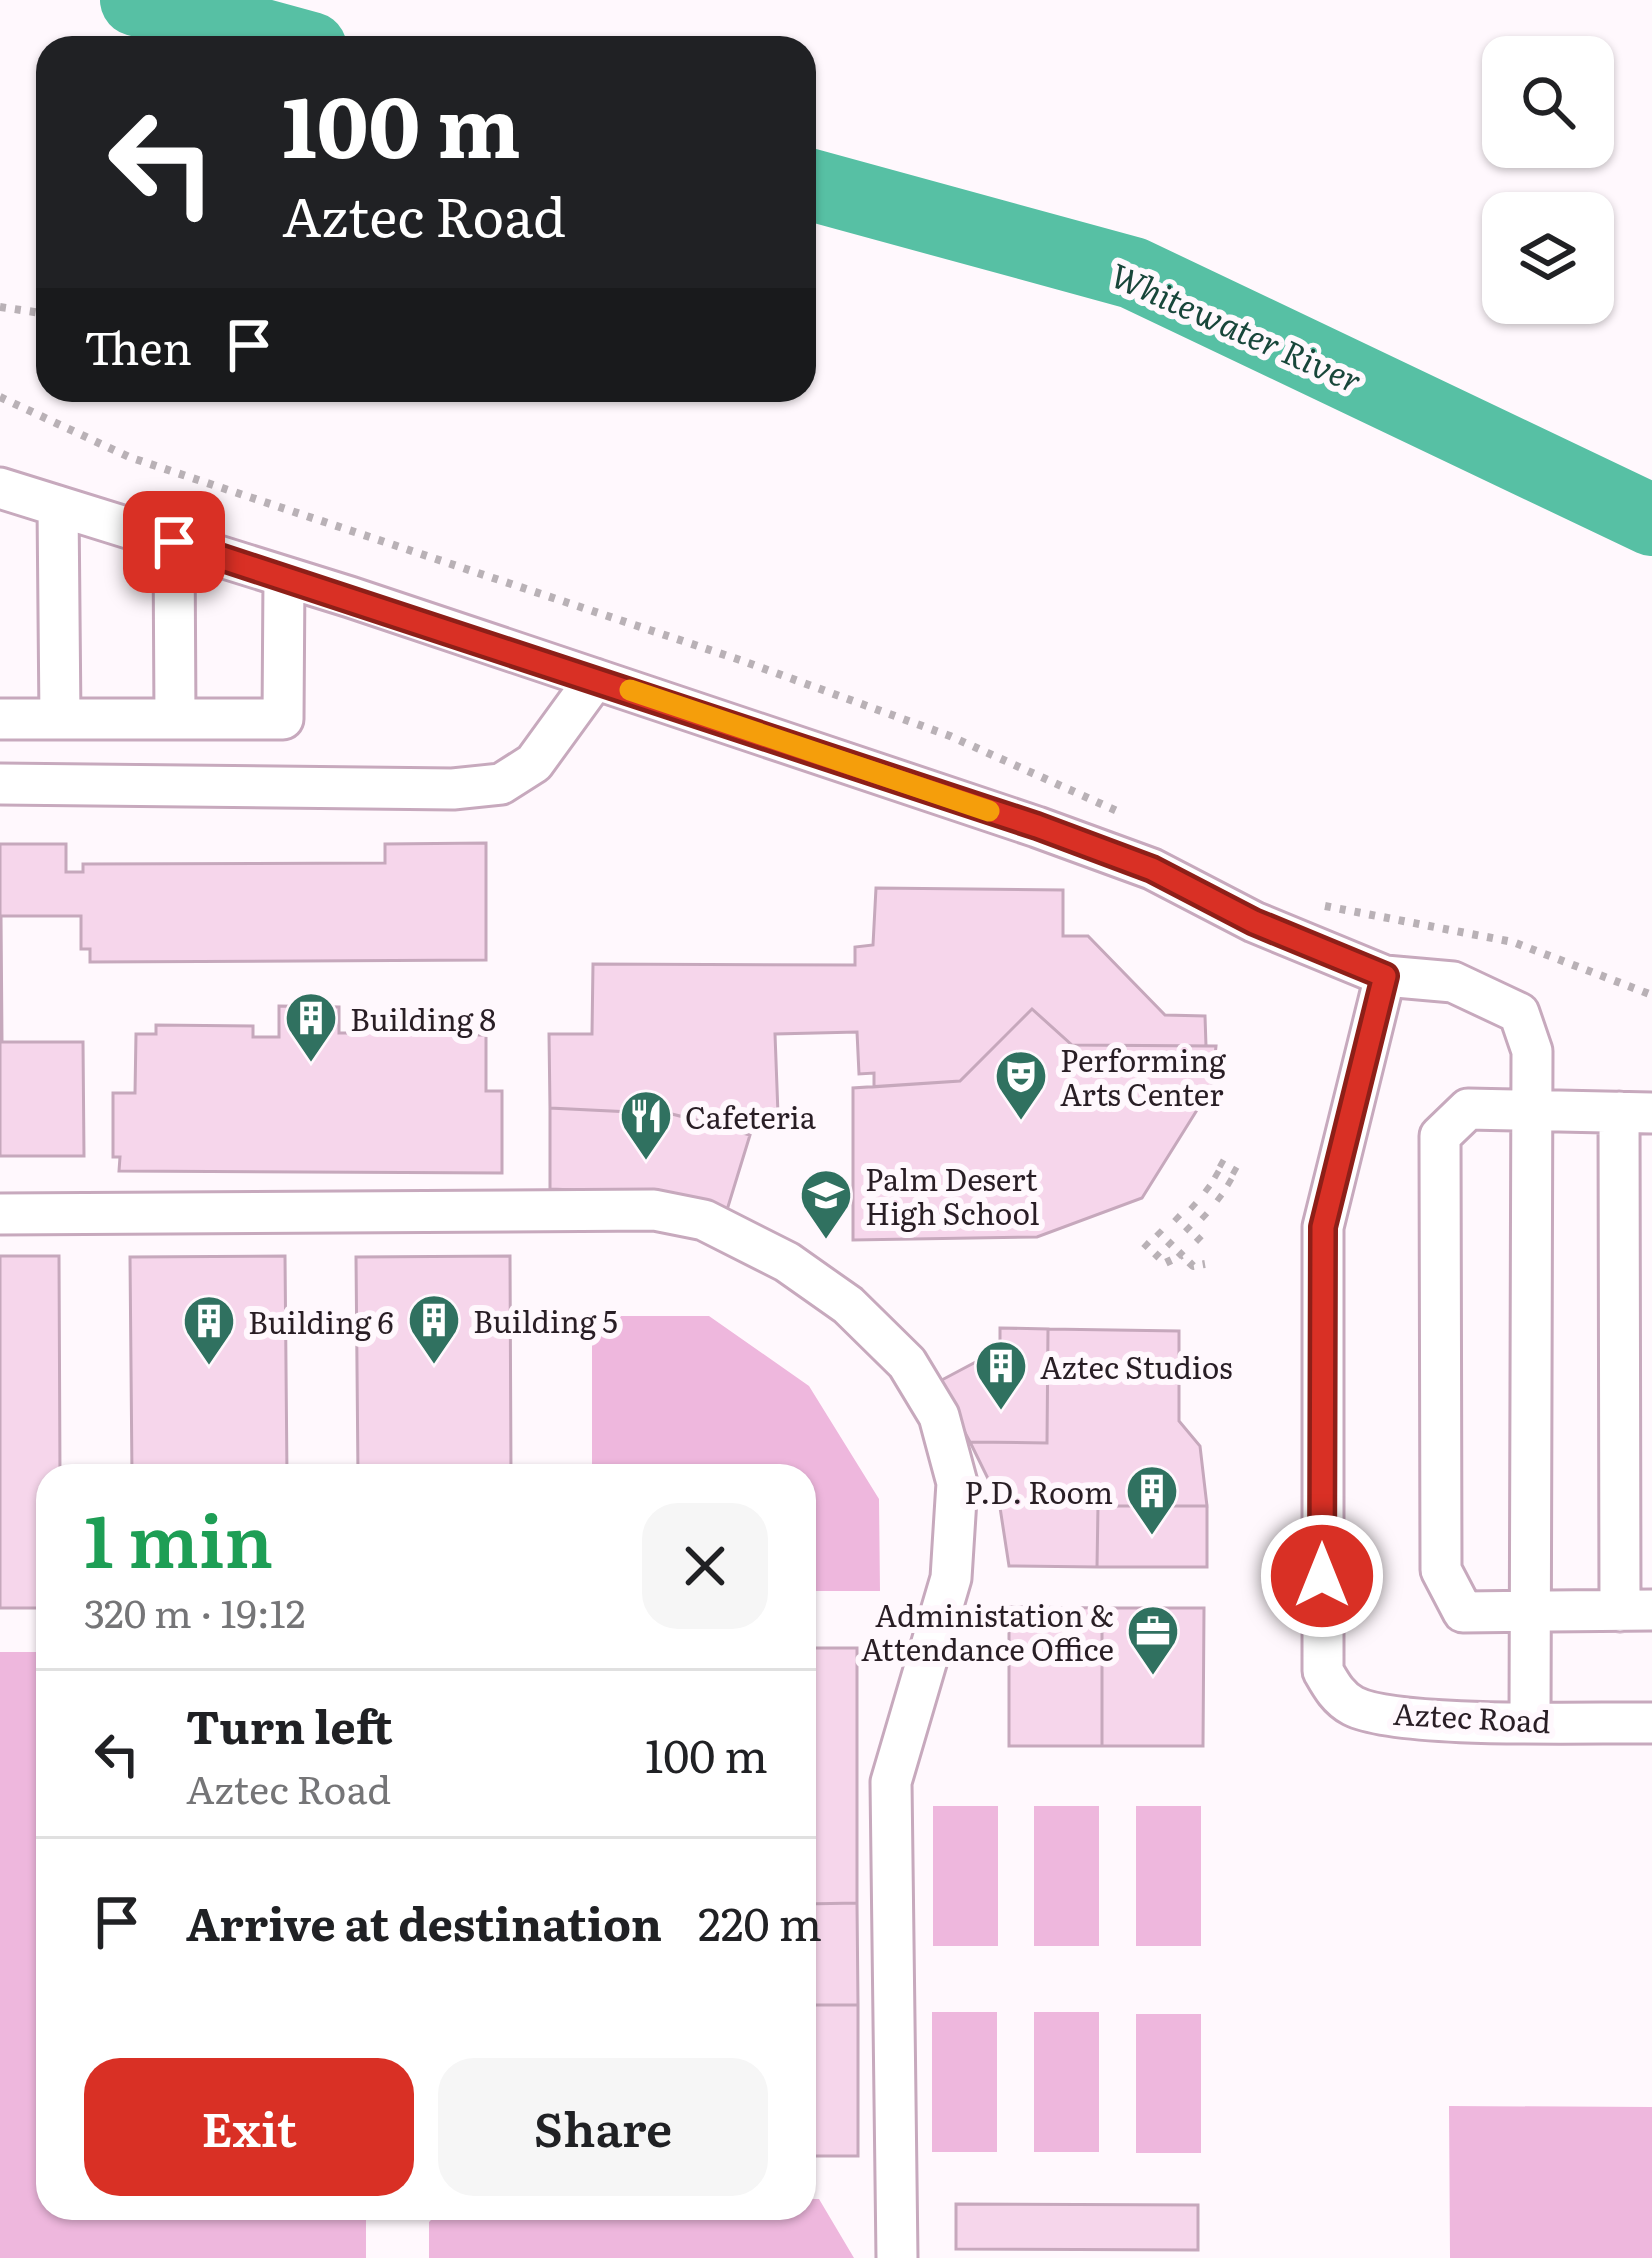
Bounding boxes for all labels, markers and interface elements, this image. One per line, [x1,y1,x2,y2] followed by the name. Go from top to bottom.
[1482,36,1614,324] map controls
[1482,36,1614,168] button: search
[282,59,521,184] text: 100 m
[84,84,240,240] icon: left
[282,173,566,254] text: Aztec Road
[1482,192,1614,324] button: layers
[1104,249,1370,403] water label: Whitewater River
[84,312,192,379] text: Then
[216,312,282,378] icon: arrive
[123,491,225,593] pin
[141,509,207,575] icon: arrive
[283,990,339,1064] building icon: Building 8
[350,996,496,1040] place label: Building 8
[1060,1037,1226,1115] place label: Performing Arts Center
[993,1048,1049,1122] theatre icon: Performing Arts Center
[618,1088,674,1162] restaurant icon: Cafeteria
[685,1094,817,1138] place label: Cafeteria
[865,1156,1040,1234] place label: Palm Desert High School
[798,1167,854,1241] school or university icon: Palm Desert High School
[406,1292,462,1366] building icon: Building 5
[181,1293,237,1367] building icon: Building 6
[473,1298,618,1342] place label: Building 5
[248,1299,394,1343] place label: Building 6
[973,1338,1029,1412] building icon: Aztec Studios
[1040,1344,1233,1388] place label: Aztec Studios
[1124,1463,1180,1537] building icon: P.D. Room
[964,1469,1113,1513] place label: P.D. Room
[84,1483,273,1590] text: 1 min
[642,1503,768,1629] button: close
[1259,1513,1385,1639] position arrow
[84,1582,305,1640] text: 320 m · 19:12
[861,1592,1114,1670] place label: Administation & Attendance Office
[1125,1603,1181,1677] office icon: Administation & Attendance Office
[1392,1690,1552,1742] street label: Aztec Road
[186,1691,393,1758] text: Turn left
[645,1720,768,1787] text: 100 m
[84,1721,150,1787] icon: left
[186,1758,391,1816] text: Aztec Road
[186,1888,662,1955] text: Arrive at destination
[698,1888,822,1955] text: 220 m
[84,1889,150,1955] icon: arrive
[84,2058,414,2196] button: Exit
[438,2058,768,2196] button: Share

